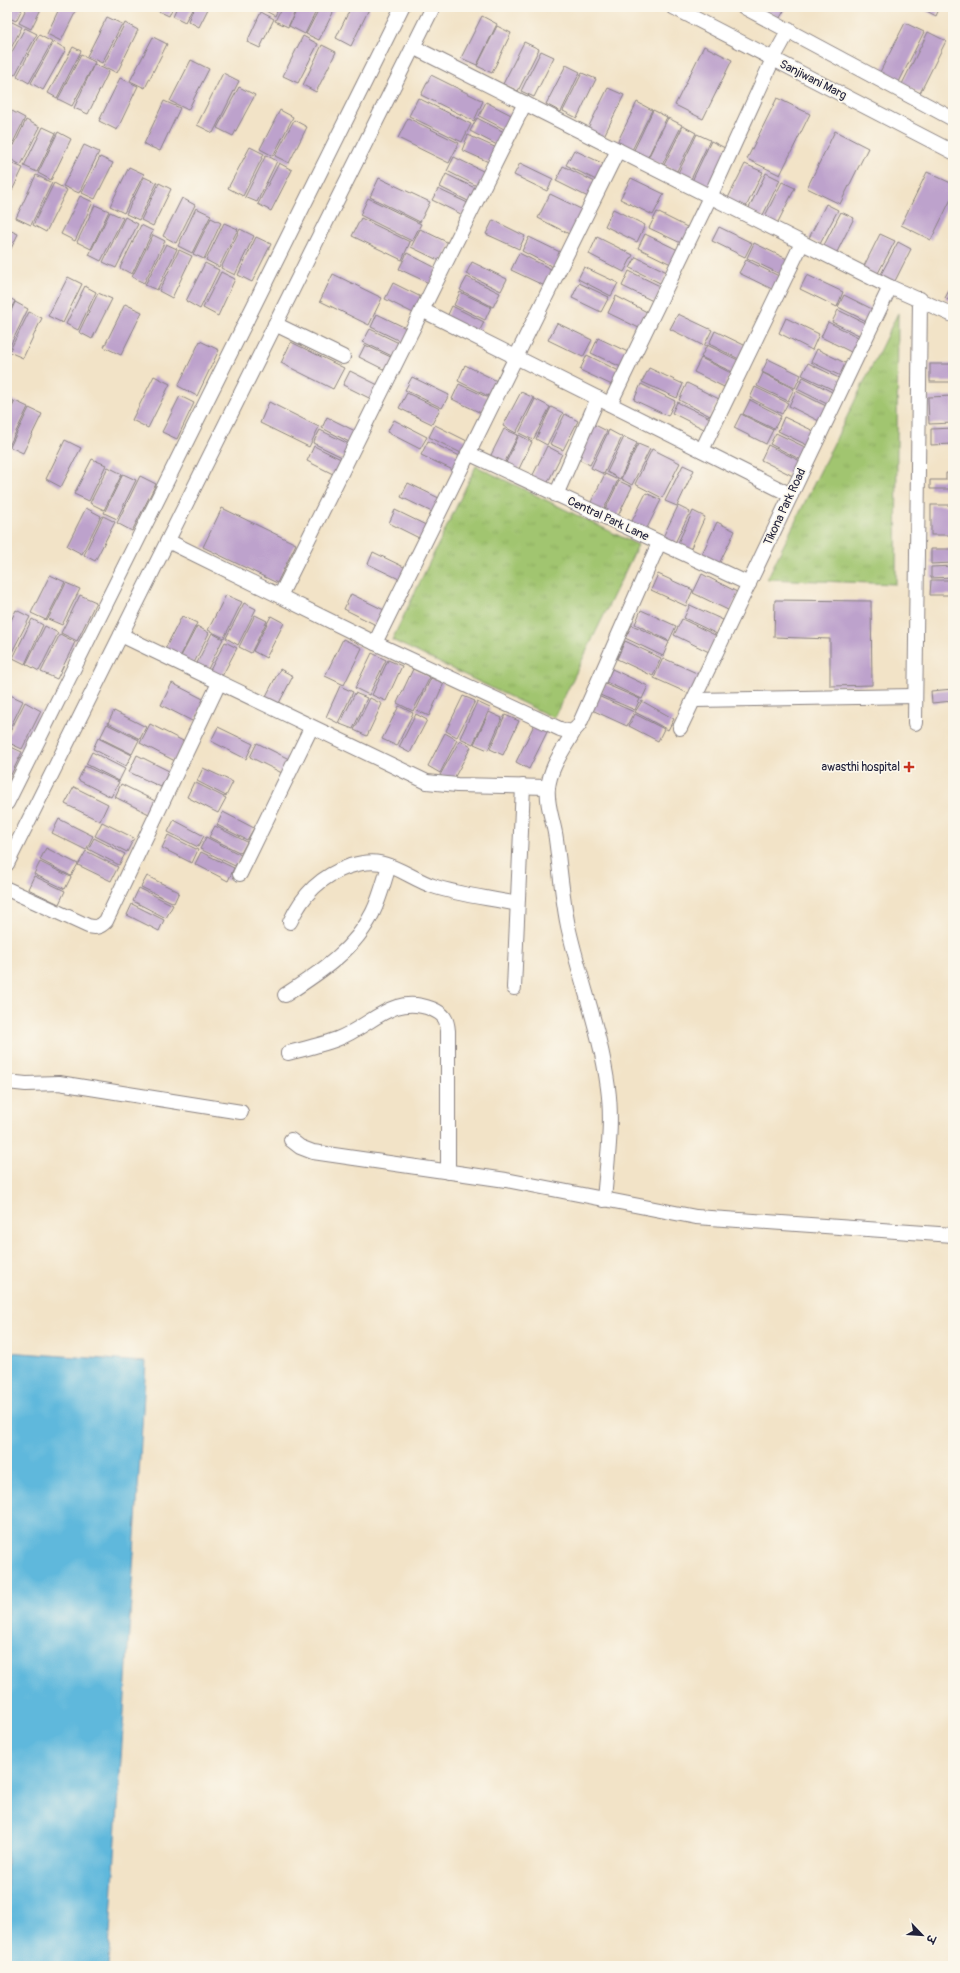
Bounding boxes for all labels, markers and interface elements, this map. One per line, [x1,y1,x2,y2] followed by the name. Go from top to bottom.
[777,57,849,103] street label: Sanjiwani Marg
[761,466,810,548] street label: Tikona Park Road
[565,494,651,544] street label: Central Park Lane
[822,760,900,775] place label: awasthi hospital
[903,761,915,773] marker: awasthi hospital
[902,1915,942,1955] north arrow
[922,1932,938,1947] text: उ

